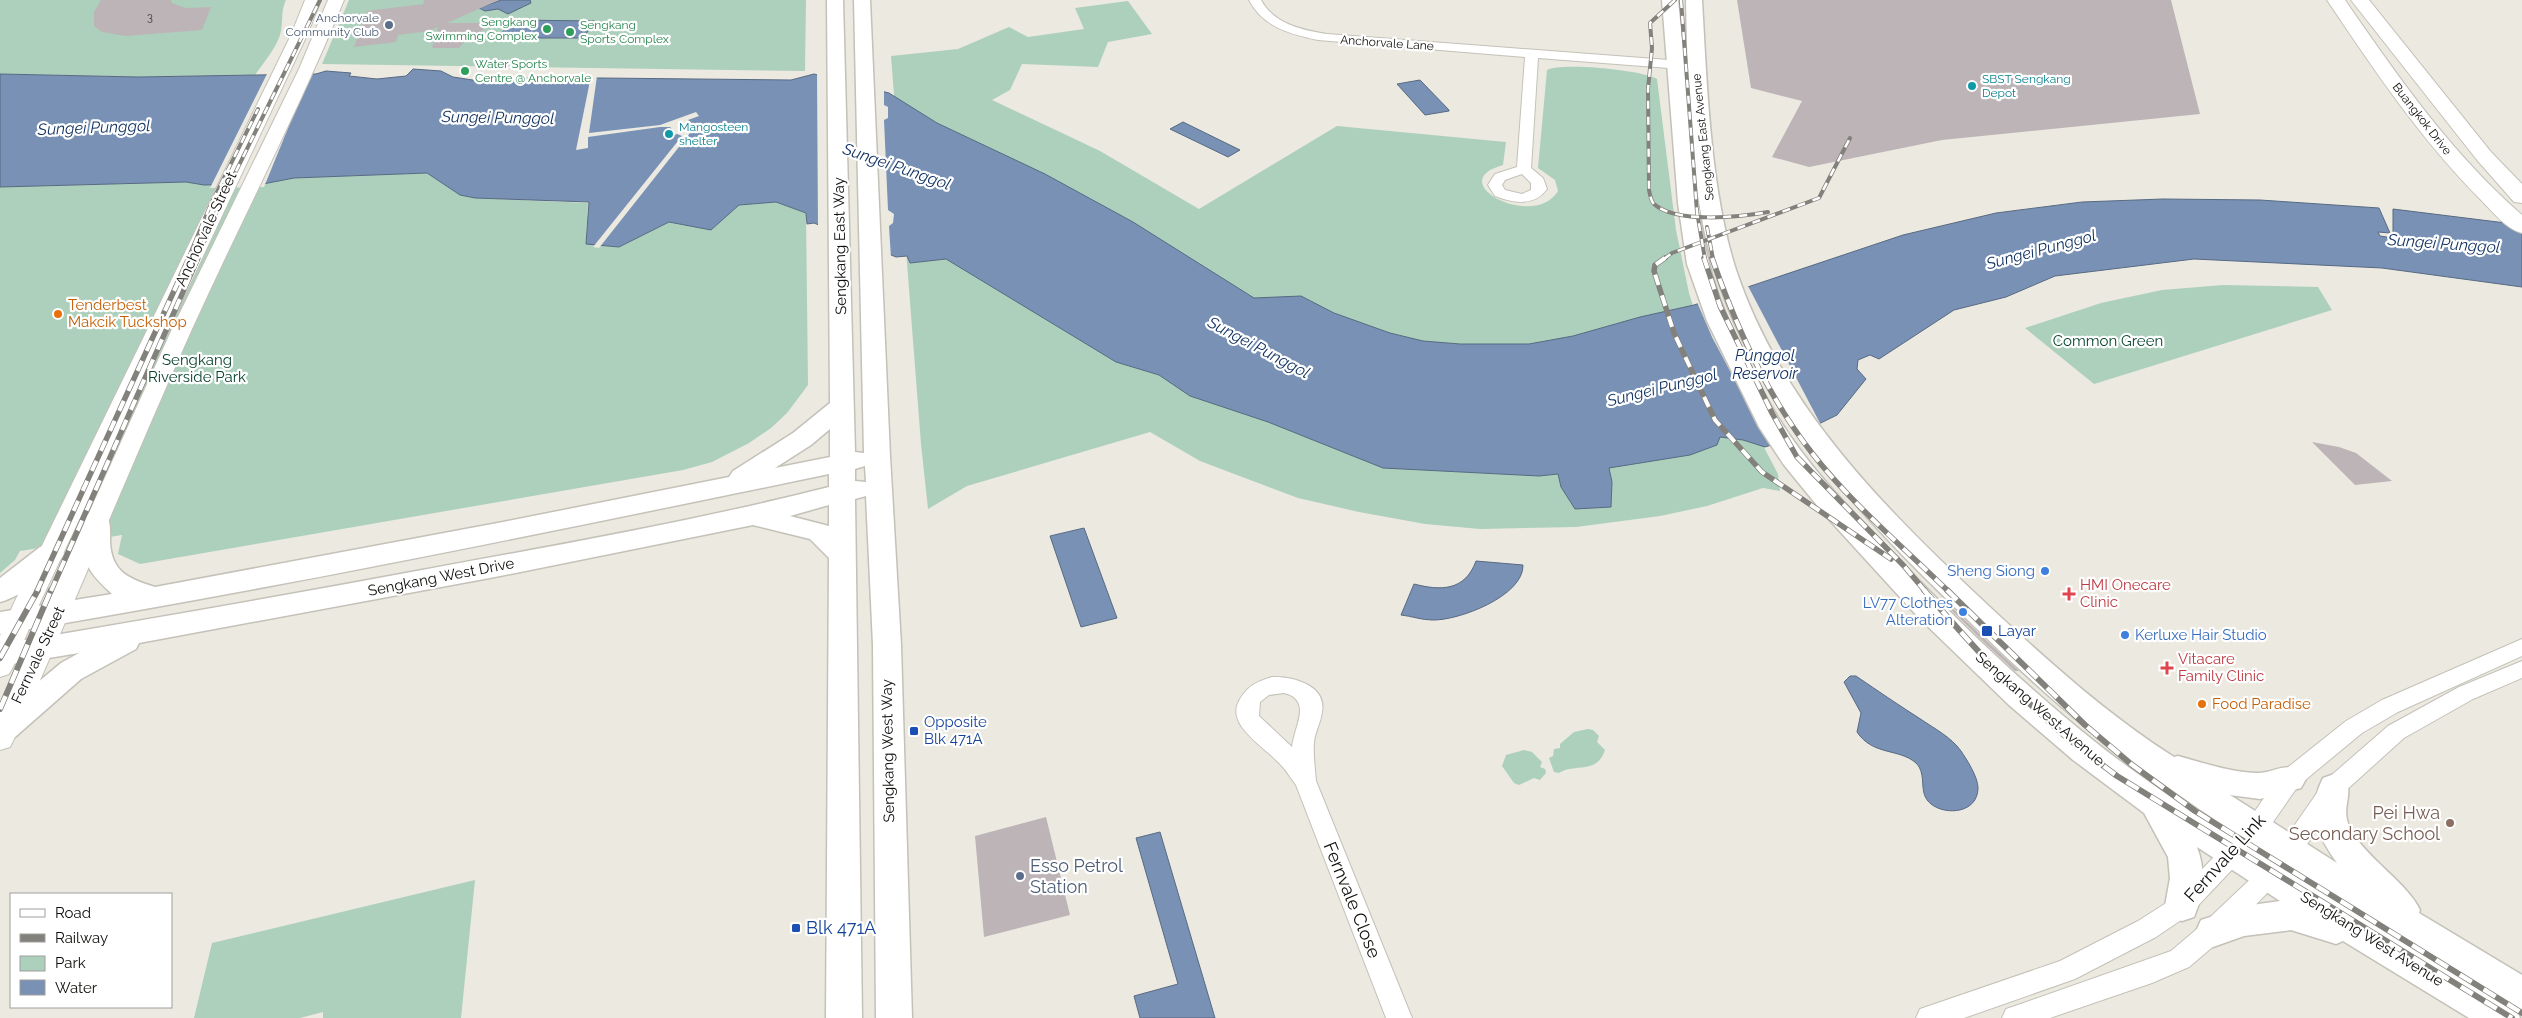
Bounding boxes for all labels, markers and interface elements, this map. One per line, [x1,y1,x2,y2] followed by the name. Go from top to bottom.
[147,11,153,24] house number: 3
[286,11,379,39] place label: Anchorvale Community Club
[425,15,537,43] place label: Sengkang Swimming Complex
[580,18,669,46] place label: Sengkang Sports Complex
[383,19,395,31] marker: Anchorvale Community Club
[541,23,553,35] marker: Sengkang Swimming Complex
[564,26,576,38] marker: Sengkang Sports Complex
[1340,33,1434,53] street label: Anchorvale Lane
[475,57,591,85] place label: Water Sports Centre @ Anchorvale
[459,65,471,77] marker: Water Sports Centre @ Anchorvale
[1982,72,2071,100] place label: SBST Sengkang Depot
[1689,73,1717,201] street label: Sengkang East Avenue
[1966,80,1978,92] marker: SBST Sengkang Depot
[2390,80,2454,158] street label: Buangkok Drive
[440,107,555,128] water label: Sungei Punggol
[36,116,151,139] water label: Sungei Punggol
[679,120,748,148] place label: Mangosteen shelter
[663,128,675,140] marker: Mangosteen shelter
[839,139,953,194] water label: Sungei Punggol
[172,169,240,289] street label: Anchorvale Street
[830,177,850,315] street label: Sengkang East Way
[1983,226,2098,274] water label: Sungei Punggol
[2386,230,2501,257] water label: Sungei Punggol
[68,296,187,331] place label: Tenderbest Makcik Tuckshop
[52,308,64,320] marker: Tenderbest Makcik Tuckshop
[1204,312,1313,382] water label: Sungei Punggol
[2053,332,2163,350] park label: Common Green
[1732,346,1798,383] water label: Punggol Reservoir
[148,351,246,386] park label: Sengkang Riverside Park
[1604,365,1719,411] water label: Sungei Punggol
[366,554,516,600] street label: Sengkang West Drive
[1947,562,2035,580] place label: Sheng Siong
[2039,565,2051,577] marker: Sheng Siong
[2080,576,2171,611] place label: HMI Onecare Clinic
[2062,587,2076,601] marker: HMI Onecare Clinic
[1863,594,1953,629] place label: LV77 Clothes Alteration
[8,603,68,707] street label: Fernvale Street
[1957,606,1969,618] marker: LV77 Clothes Alteration
[1998,622,2037,640] place label: Layar
[1980,624,1994,638] marker: Layar
[2135,626,2267,644] place label: Kerluxe Hair Studio
[2119,629,2131,641] marker: Kerluxe Hair Studio
[1972,648,2108,770] street label: Sengkang West Avenue
[2178,650,2264,685] place label: Vitacare Family Clinic
[2160,661,2174,675] marker: Vitacare Family Clinic
[878,679,898,823] street label: Sengkang West Way
[2212,695,2311,713] place label: Food Paradise
[2196,698,2208,710] marker: Food Paradise
[924,713,987,748] place label: Opposite Blk 471A
[908,725,920,737] marker: Opposite Blk 471A
[2289,802,2440,844] place label: Pei Hwa Secondary School
[2180,809,2270,906] street label: Fernvale Link
[2444,817,2456,829] marker: Pei Hwa Secondary School
[1320,839,1386,961] street label: Fernvale Close
[1030,855,1123,897] place label: Esso Petrol Station
[1014,870,1026,882] marker: Esso Petrol Station
[2297,888,2447,990] street label: Sengkang West Avenue
[10,893,172,1008] legend
[55,904,91,922] text: Road
[806,917,876,938] place label: Blk 471A
[790,922,802,934] marker: Blk 471A
[55,929,108,947] text: Railway
[55,954,86,972] text: Park
[55,979,98,997] text: Water

